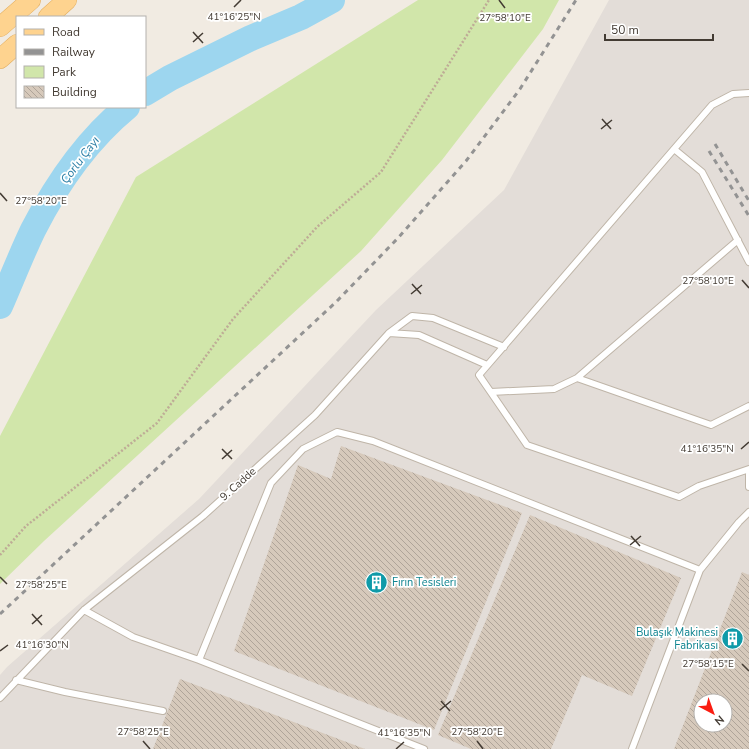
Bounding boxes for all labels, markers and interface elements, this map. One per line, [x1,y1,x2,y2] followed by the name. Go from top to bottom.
[207,10,261,24] text: 41°16'25"N
[479,11,531,25] text: 27°58'10"E
[16,16,146,108] legend
[605,16,713,42] scale bar
[611,22,639,38] text: 50 m
[52,24,80,40] text: Road
[52,44,96,60] text: Railway
[52,64,77,80] text: Park
[52,84,97,100] text: Building
[57,133,103,187] water label: Çorlu Çayı
[15,194,67,208] text: 27°58'20"E
[682,274,734,288] text: 27°58'10"E
[680,442,734,456] text: 41°16'35"N
[217,464,259,504] street label: 9. Cadde
[363,569,389,595] building icon: Fırın Tesisleri
[392,575,456,590] place label: Fırın Tesisleri
[15,578,67,592] text: 27°58'25"E
[636,625,718,653] place label: Bulaşık Makinesi Fabrikası
[720,625,746,651] building icon: Bulaşık Makinesi Fabrikası
[15,638,69,652] text: 41°16'30"N
[682,657,734,671] text: 27°58'15"E
[693,693,733,733] north arrow
[711,712,727,729] text: N
[117,725,169,739] text: 27°58'25"E
[451,725,503,739] text: 27°58'20"E
[377,726,431,740] text: 41°16'35"N

